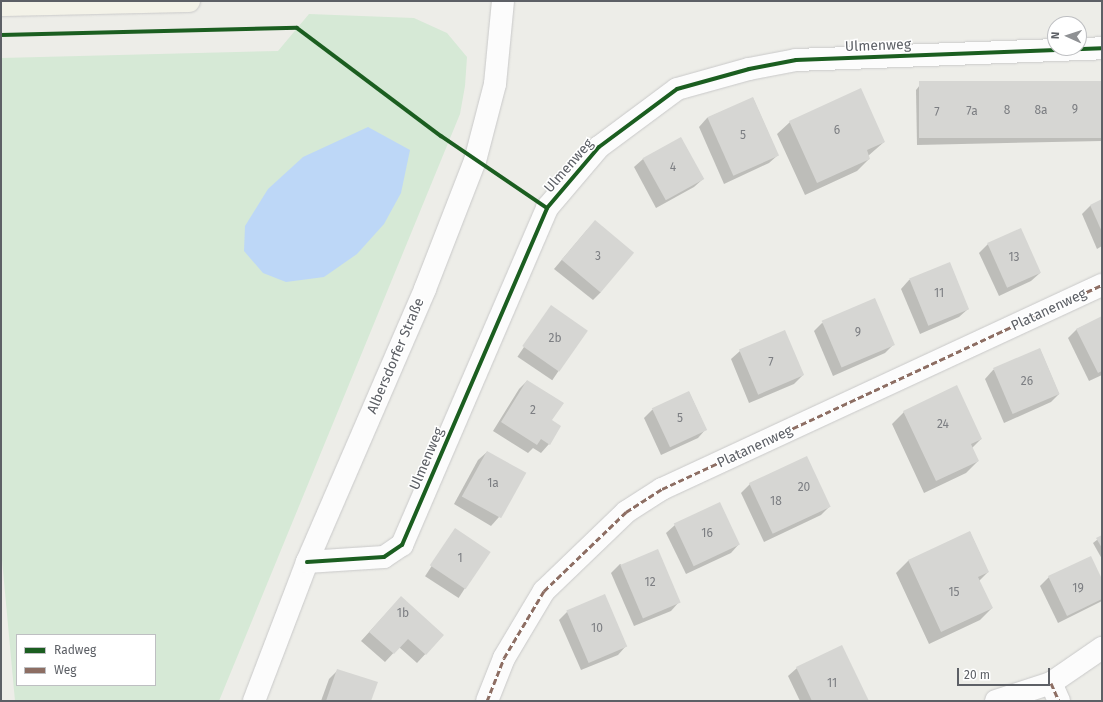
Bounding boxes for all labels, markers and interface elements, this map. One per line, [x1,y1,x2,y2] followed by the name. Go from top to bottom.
[1047,16,1087,56] north arrow
[1049,31,1062,39] text: N
[845,36,911,56] street label: Ulmenweg
[1072,103,1078,117] house number: 9
[1004,104,1010,118] house number: 8
[1034,104,1048,118] house number: 8a
[966,105,978,119] house number: 7a
[934,106,940,120] house number: 7
[834,124,840,138] house number: 6
[740,129,746,143] house number: 5
[541,136,597,196] street label: Ulmenweg
[670,161,676,175] house number: 4
[595,250,601,264] house number: 3
[1008,251,1020,265] house number: 13
[1009,285,1089,335] street label: Platanenweg
[934,287,944,301] house number: 11
[364,296,428,416] street label: Albersdorfer Straße
[855,326,861,340] house number: 9
[548,332,562,346] house number: 2b
[768,356,774,370] house number: 7
[1021,375,1033,389] house number: 26
[530,404,536,418] house number: 2
[677,412,683,426] house number: 5
[937,418,949,432] house number: 24
[715,422,795,472] street label: Platanenweg
[406,425,448,493] street label: Ulmenweg
[487,477,499,491] house number: 1a
[798,481,810,495] house number: 20
[770,495,782,509] house number: 18
[701,527,713,541] house number: 16
[457,552,463,566] house number: 1
[644,576,656,590] house number: 12
[1072,582,1084,596] house number: 19
[948,586,960,600] house number: 15
[397,607,409,621] house number: 1b
[591,622,603,636] house number: 10
[16,634,156,686] legend
[54,643,96,657] text: Radweg
[959,660,1052,686] scale bar
[54,663,77,677] text: Weg
[964,668,990,682] text: 20 m
[827,677,837,691] house number: 11

